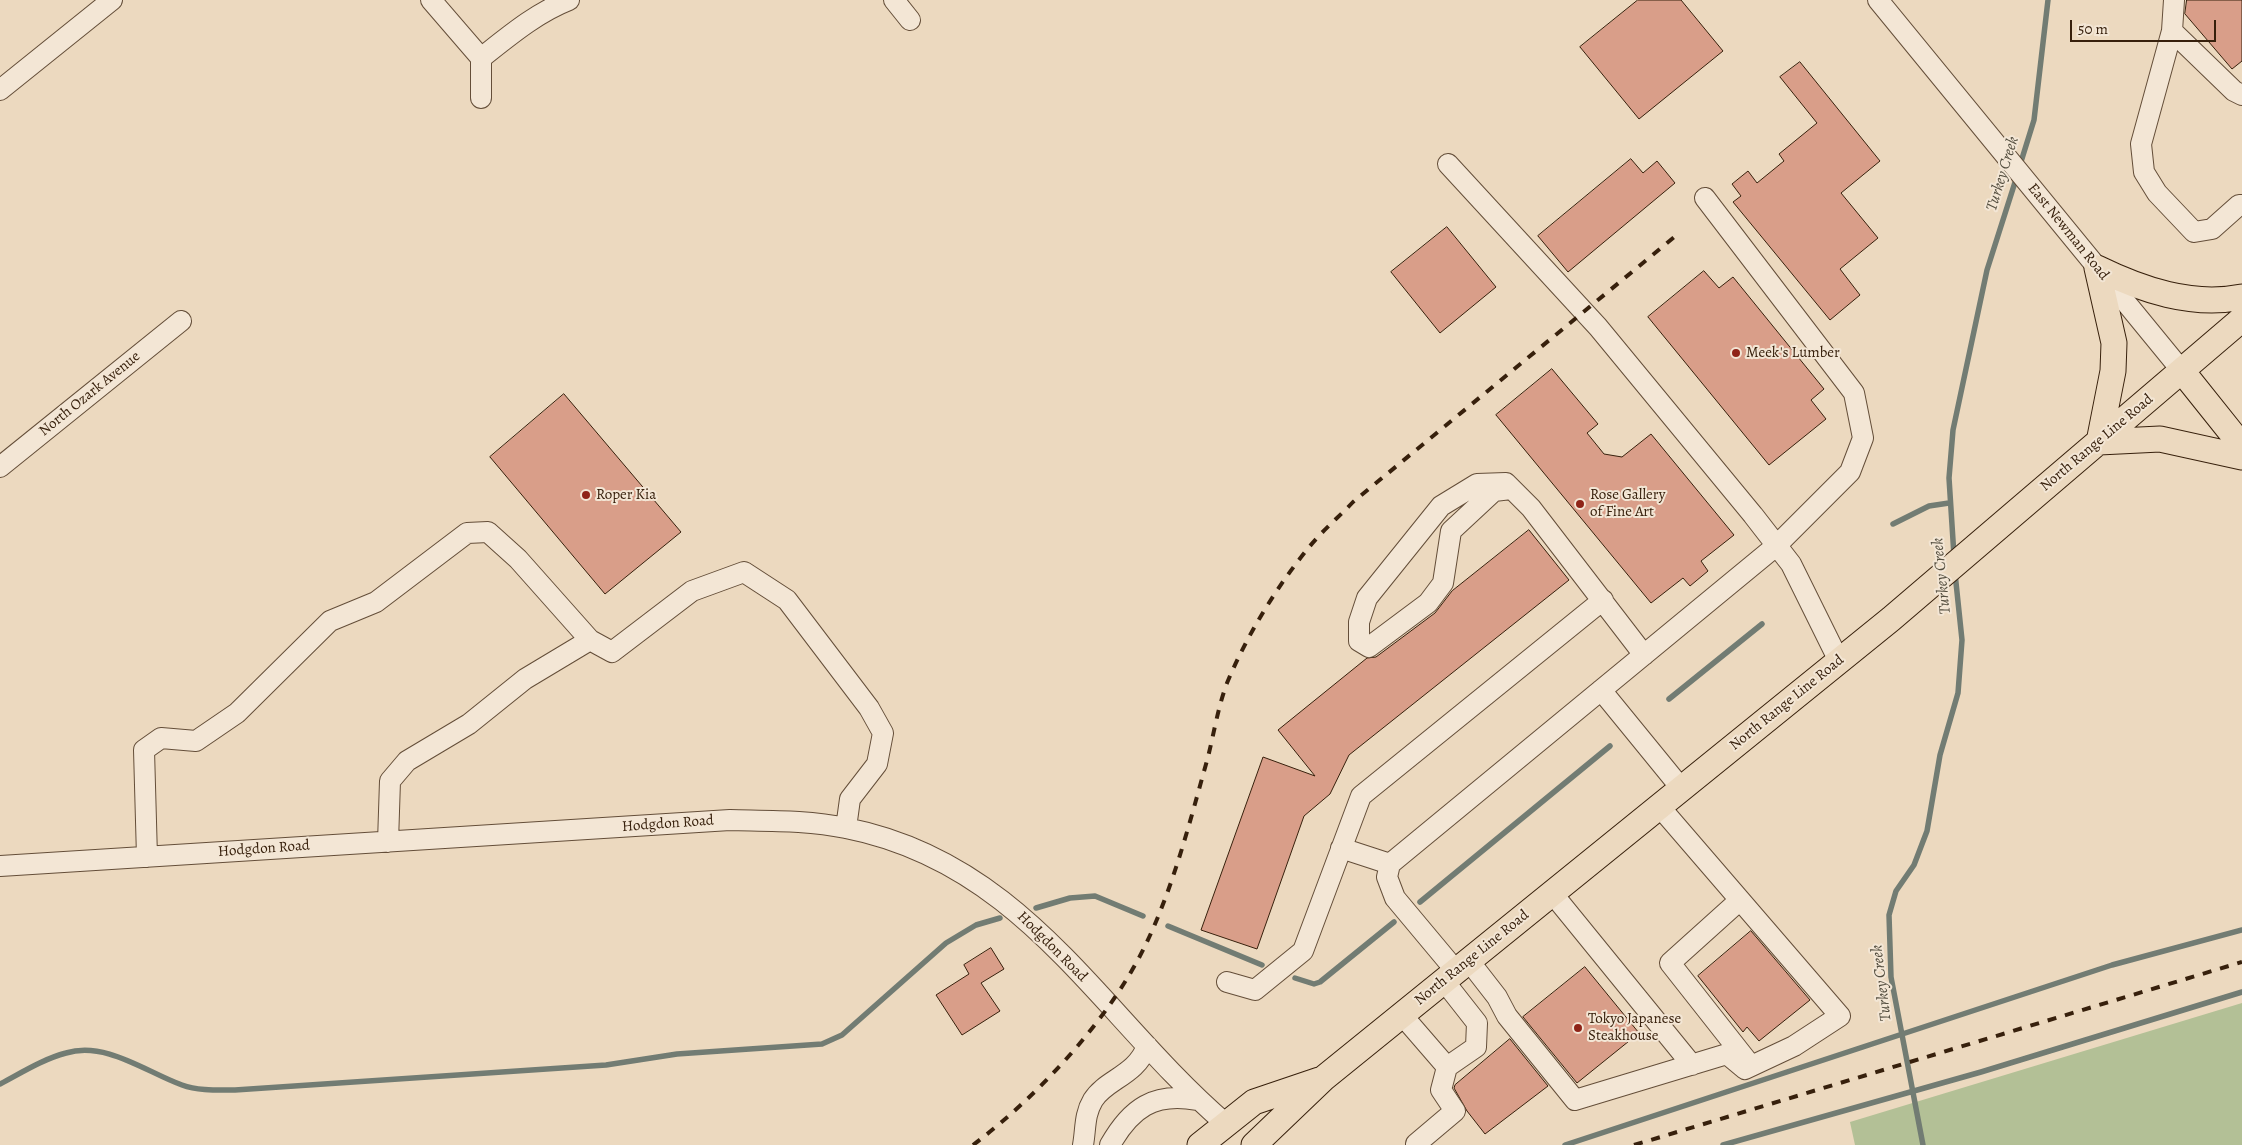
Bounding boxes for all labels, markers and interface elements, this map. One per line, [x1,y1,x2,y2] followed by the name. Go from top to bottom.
[2072,10,2218,42] scale bar
[2078,19,2108,39] text: 50 m
[1983,134,2023,214] water label: Turkey Creek
[2024,180,2112,284] street label: East Newman Road
[1746,344,1840,362] place label: Meek's Lumber
[1730,347,1742,359] marker: Meek's Lumber
[36,348,144,440] street label: North Ozark Avenue
[2037,391,2157,495] street label: North Range Line Road
[596,486,656,504] place label: Roper Kia
[1590,486,1665,521] place label: Rose Gallery of Fine Art
[580,489,592,501] marker: Roper Kia
[1574,498,1586,510] marker: Rose Gallery of Fine Art
[1928,537,1956,615] water label: Turkey Creek
[1726,651,1848,755] street label: North Range Line Road
[621,812,715,836] street label: Hodgdon Road
[217,837,311,861] street label: Hodgdon Road
[1411,906,1533,1010] street label: North Range Line Road
[1013,908,1091,986] street label: Hodgdon Road
[1868,944,1896,1022] water label: Turkey Creek
[1588,1010,1681,1045] place label: Tokyo Japanese Steakhouse
[1572,1022,1584,1034] marker: Tokyo Japanese Steakhouse

